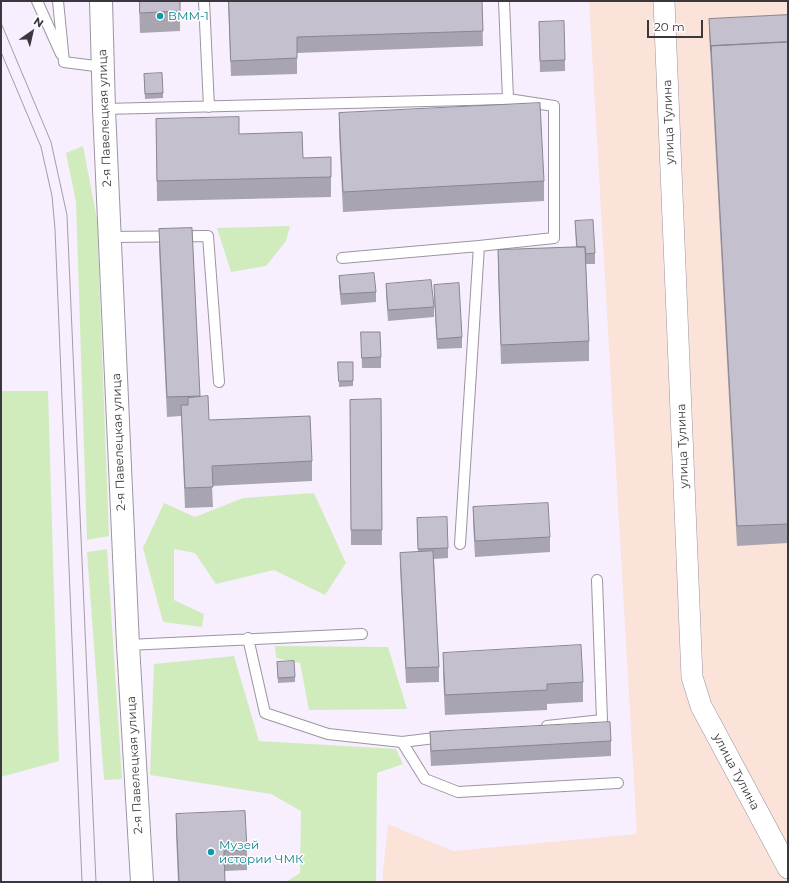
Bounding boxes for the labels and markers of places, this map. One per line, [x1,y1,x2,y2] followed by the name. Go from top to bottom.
[168,9,209,23] place label: ВММ-1
[155,11,165,21] marker: ВММ-1
[219,838,303,866] place label: Музей истории ЧМК
[206,847,216,857] marker: Музей истории ЧМК

